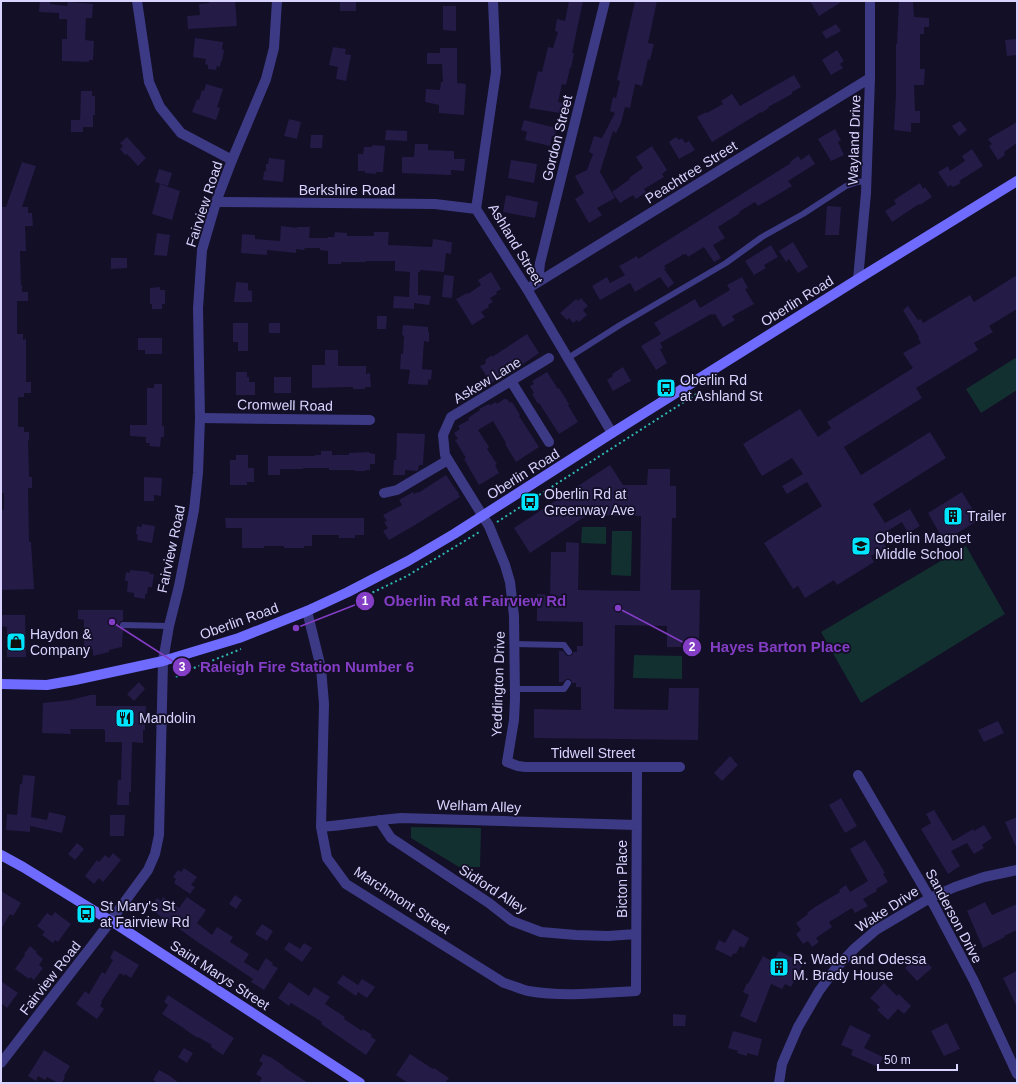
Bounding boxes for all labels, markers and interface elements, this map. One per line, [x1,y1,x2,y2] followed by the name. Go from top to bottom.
[539,93,575,183] street label: Gordon Street
[844,94,864,186] street label: Wayland Drive
[642,137,740,207] street label: Peachtree Street
[183,159,225,249] street label: Fairview Road
[299,182,395,198] street label: Berkshire Road
[485,201,547,288] street label: Ashland Street
[758,272,836,330] street label: Oberlin Road
[450,353,524,407] street label: Askew Lane
[680,372,763,404] place label: Oberlin Rd at Ashland St
[655,377,677,399] bus stop icon: Oberlin Rd at Ashland St
[237,396,333,414] street label: Cromwell Road
[484,445,562,503] street label: Oberlin Road
[544,486,635,518] place label: Oberlin Rd at Greenway Ave
[519,491,541,513] bus stop icon: Oberlin Rd at Greenway Ave
[154,504,188,594] street label: Fairview Road
[942,505,964,527] building icon: Trailer
[967,508,1006,524] place label: Trailer
[875,530,971,562] place label: Oberlin Magnet Middle School
[850,535,872,557] school or university icon: Oberlin Magnet Middle School
[355,588,574,615] callout: Oberlin Rd at Fairview Rd
[384,592,566,609] text: Oberlin Rd at Fairview Rd
[362,594,369,608] text: 1
[198,599,280,643] street label: Oberlin Road
[30,626,92,658] place label: Haydon & Company
[488,630,508,737] street label: Yeddington Drive
[5,631,27,653] shop icon: Haydon & Company
[682,633,858,660] callout: Hayes Barton Place
[710,638,850,655] text: Hayes Barton Place
[689,640,696,654] text: 2
[172,653,422,680] callout: Raleigh Fire Station Number 6
[200,658,414,675] text: Raleigh Fire Station Number 6
[179,660,186,674] text: 3
[114,707,136,729] restaurant icon: Mandolin
[139,710,196,726] place label: Mandolin
[551,745,635,761] street label: Tidwell Street
[436,797,522,815] street label: Welham Alley
[614,840,630,918] street label: Bicton Place
[456,861,530,917] street label: Sidford Alley
[351,863,453,937] street label: Marchmont Street
[922,866,986,966] street label: Sanderson Drive
[853,883,922,935] street label: Wake Drive
[100,898,189,930] place label: St Mary's St at Fairview Rd
[75,903,97,925] bus stop icon: St Mary's St at Fairview Rd
[167,937,273,1013] street label: Saint Marys Street
[16,938,84,1018] street label: Fairview Road
[793,951,927,983] place label: R. Wade and Odessa M. Brady House
[768,956,790,978] building icon: R. Wade and Odessa M. Brady House
[878,1046,957,1072] scale bar
[884,1053,911,1067] text: 50 m

